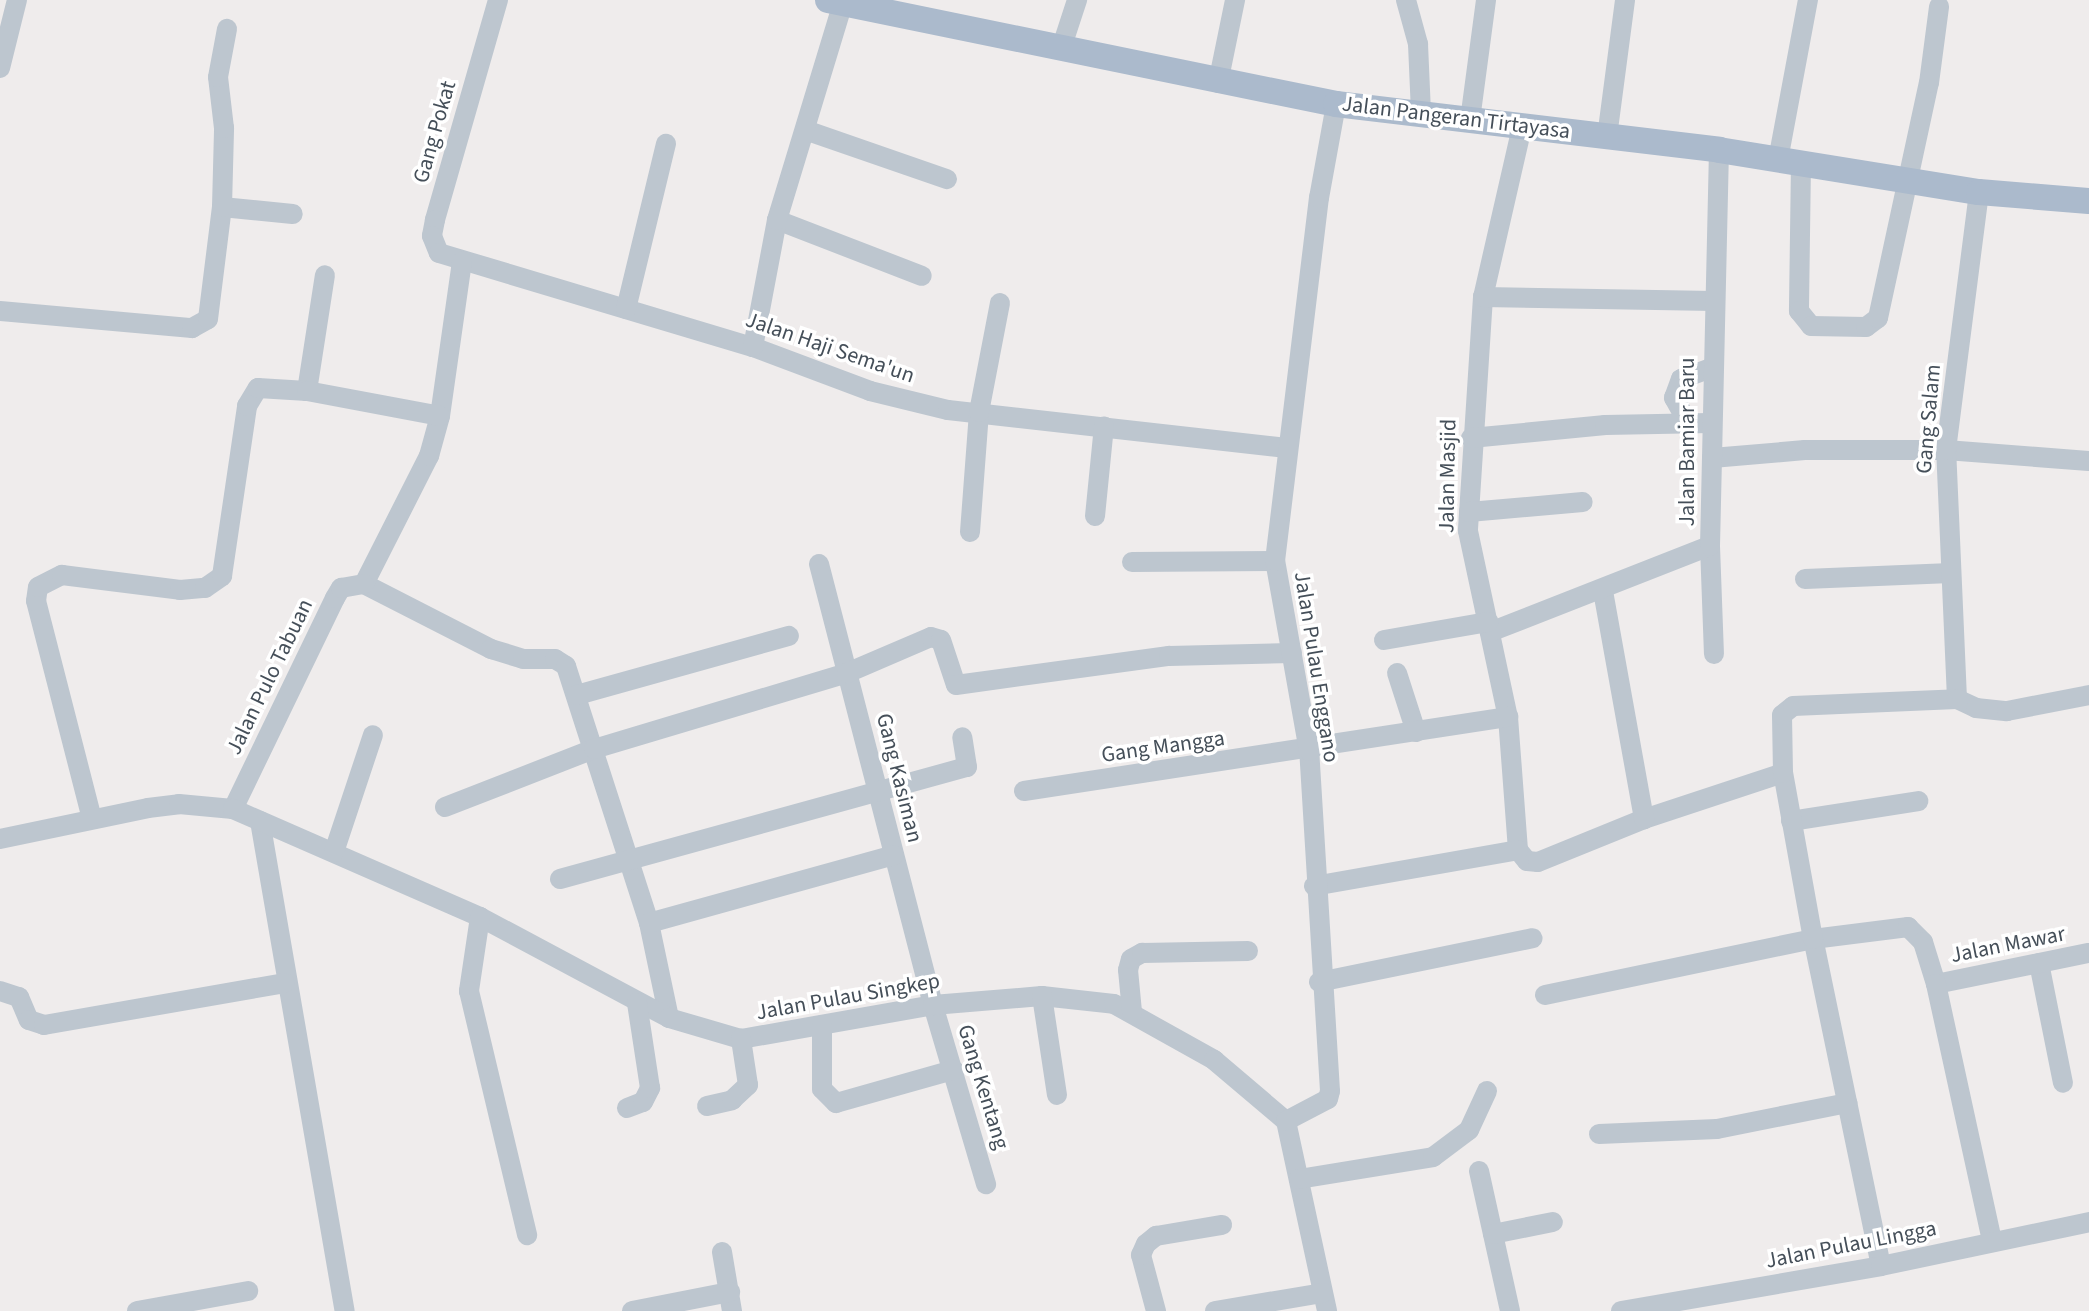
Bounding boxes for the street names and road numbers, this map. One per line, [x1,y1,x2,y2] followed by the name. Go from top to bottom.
[408,78,462,186] street label: Gang Pokat
[1340,91,1572,145] street label: Jalan Pangeran Tirtayasa
[742,307,918,389] street label: Jalan Haji Sema'un
[1675,357,1701,527] street label: Jalan Bamiar Baru
[1911,363,1947,475] street label: Gang Salam
[1434,419,1462,533] street label: Jalan Masjid
[1288,570,1344,764] street label: Jalan Pulau Enggano
[221,595,319,759] street label: Jalan Pulo Tabuan
[870,711,928,845] street label: Gang Kasiman
[1100,725,1226,769] street label: Gang Mangga
[1948,921,2068,969] street label: Jalan Mawar
[754,968,942,1026] street label: Jalan Pulau Singkep
[952,1022,1014,1152] street label: Gang Kentang
[1763,1216,1939,1274] street label: Jalan Pulau Lingga

